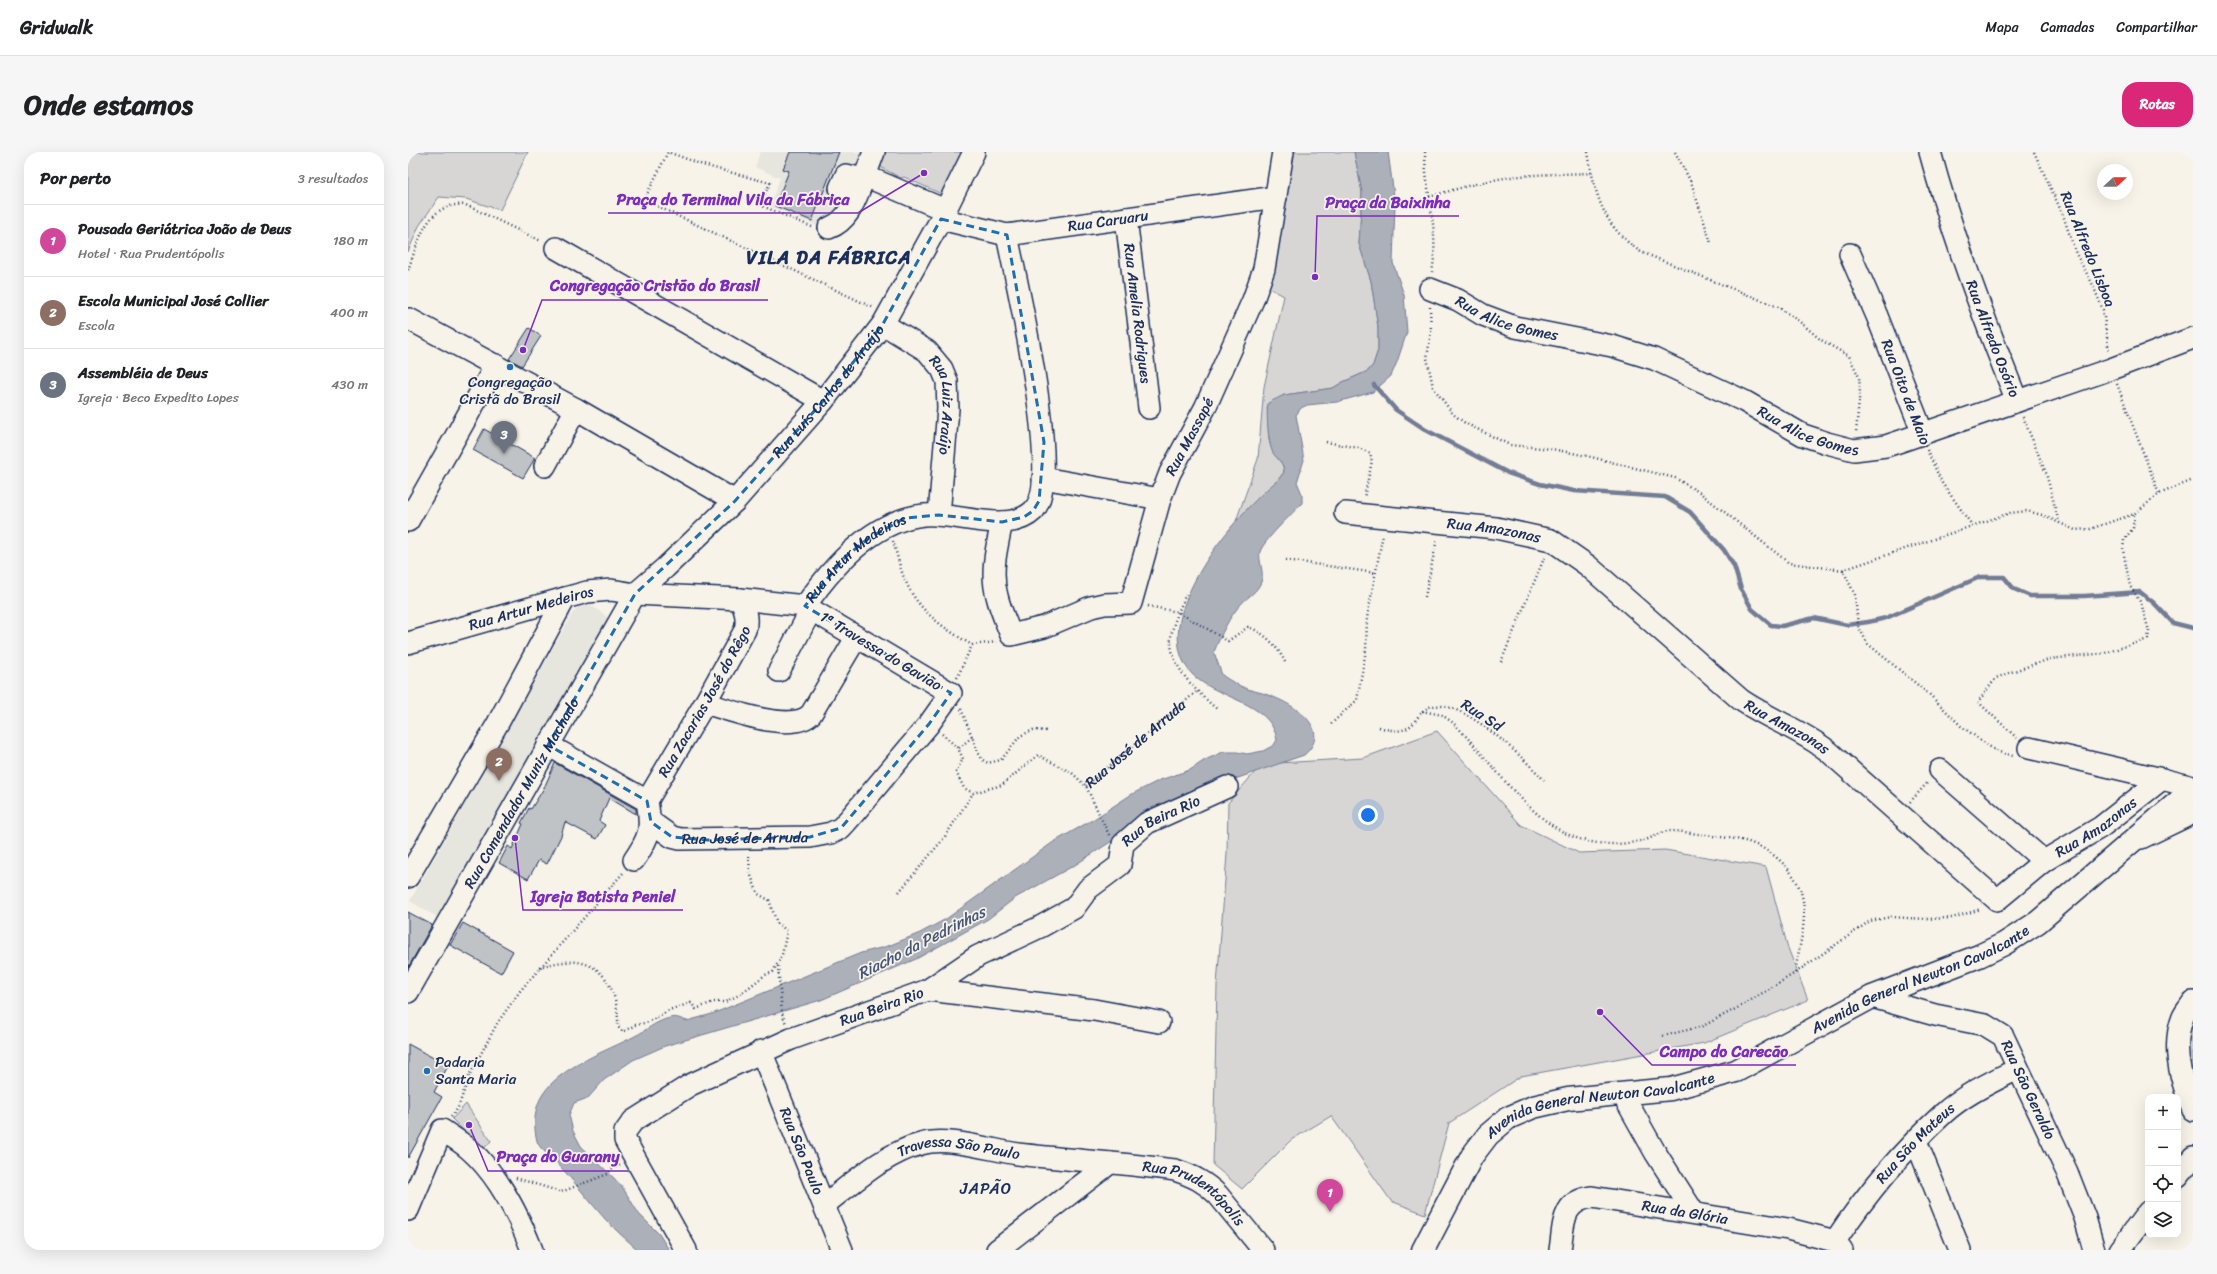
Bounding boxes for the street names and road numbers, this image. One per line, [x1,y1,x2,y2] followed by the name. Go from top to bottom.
[2053,187,2123,311] street label: Rua Alfredo Lisboa
[1066,202,1150,239] street label: Rua Caruaru
[1116,242,1159,386] street label: Rua Amelia Rodrigues
[1959,276,2027,402] street label: Rua Alfredo Osório
[1450,288,1561,348] street label: Rua Alice Gomes
[765,318,892,464] street label: Rua Luís Carlos de Araújo
[1874,335,1938,449] street label: Rua Oito de Maio
[922,349,961,457] street label: Rua Luiz Araújo
[1158,393,1221,481] street label: Rua Massapé
[1752,398,1860,463] street label: Rua Alice Gomes
[798,506,910,608] street label: Rua Artur Medeiros
[1446,510,1543,550] street label: Rua Amazonas
[465,578,595,638] street label: Rua Artur Medeiros
[815,604,947,698] street label: 1ª Travessa do Gavião
[651,620,758,782] street label: Rua Zacarias José do Rêgo
[457,692,586,893] street label: Rua Comendador Muniz Machado
[1079,692,1192,795] street label: Rua José de Arruda
[1456,692,1509,739] street label: Rua Sd
[1739,692,1836,761] street label: Rua Amazonas
[1115,788,1205,853] street label: Rua Beira Rio
[2050,790,2143,865] street label: Rua Amazonas
[681,824,809,852] street label: Rua José de Arruda
[1805,918,2035,1041] street label: Avenida General Newton Cavalcante
[836,979,928,1034] street label: Rua Beira Rio
[1994,1036,2063,1144] street label: Rua São Geraldo
[1478,1065,1718,1146] street label: Avenida General Newton Cavalcante
[1869,1096,1961,1190] street label: Rua São Mateus
[772,1103,831,1199] street label: Rua São Paulo
[892,1129,1022,1167] street label: Travessa São Paulo
[1141,1153,1252,1232] street label: Rua Prudentópolis
[1640,1192,1730,1232] street label: Rua da Glória

